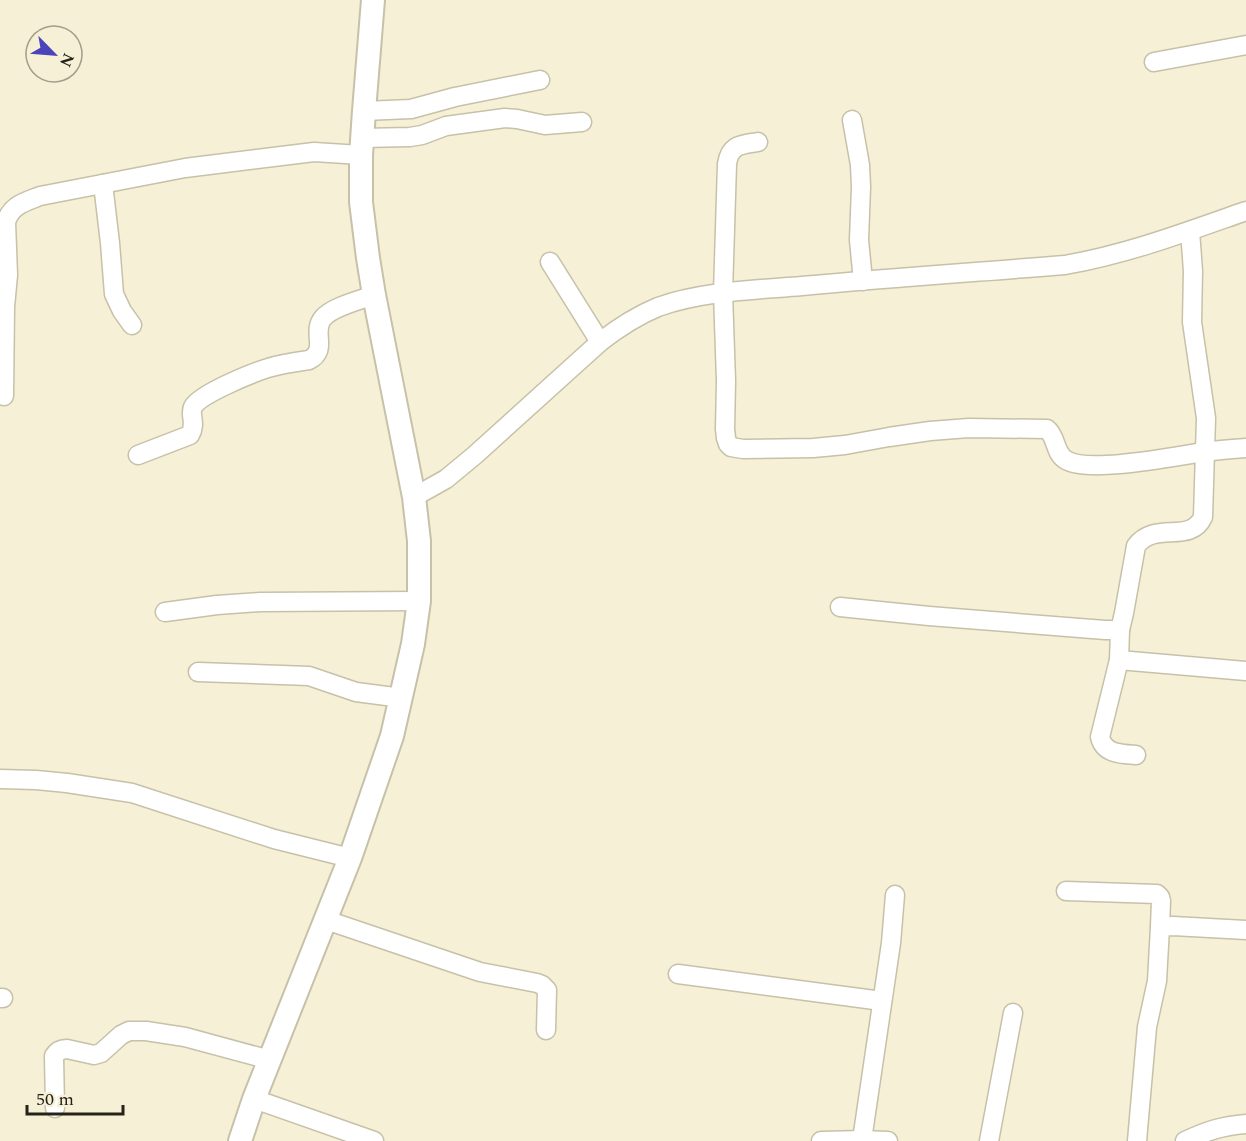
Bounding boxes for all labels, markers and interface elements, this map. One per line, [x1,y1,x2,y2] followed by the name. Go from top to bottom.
[24,24,84,84] north arrow
[53,49,80,71] text: N
[27,1078,123,1116] scale bar
[36,1086,74,1113] text: 50 m

